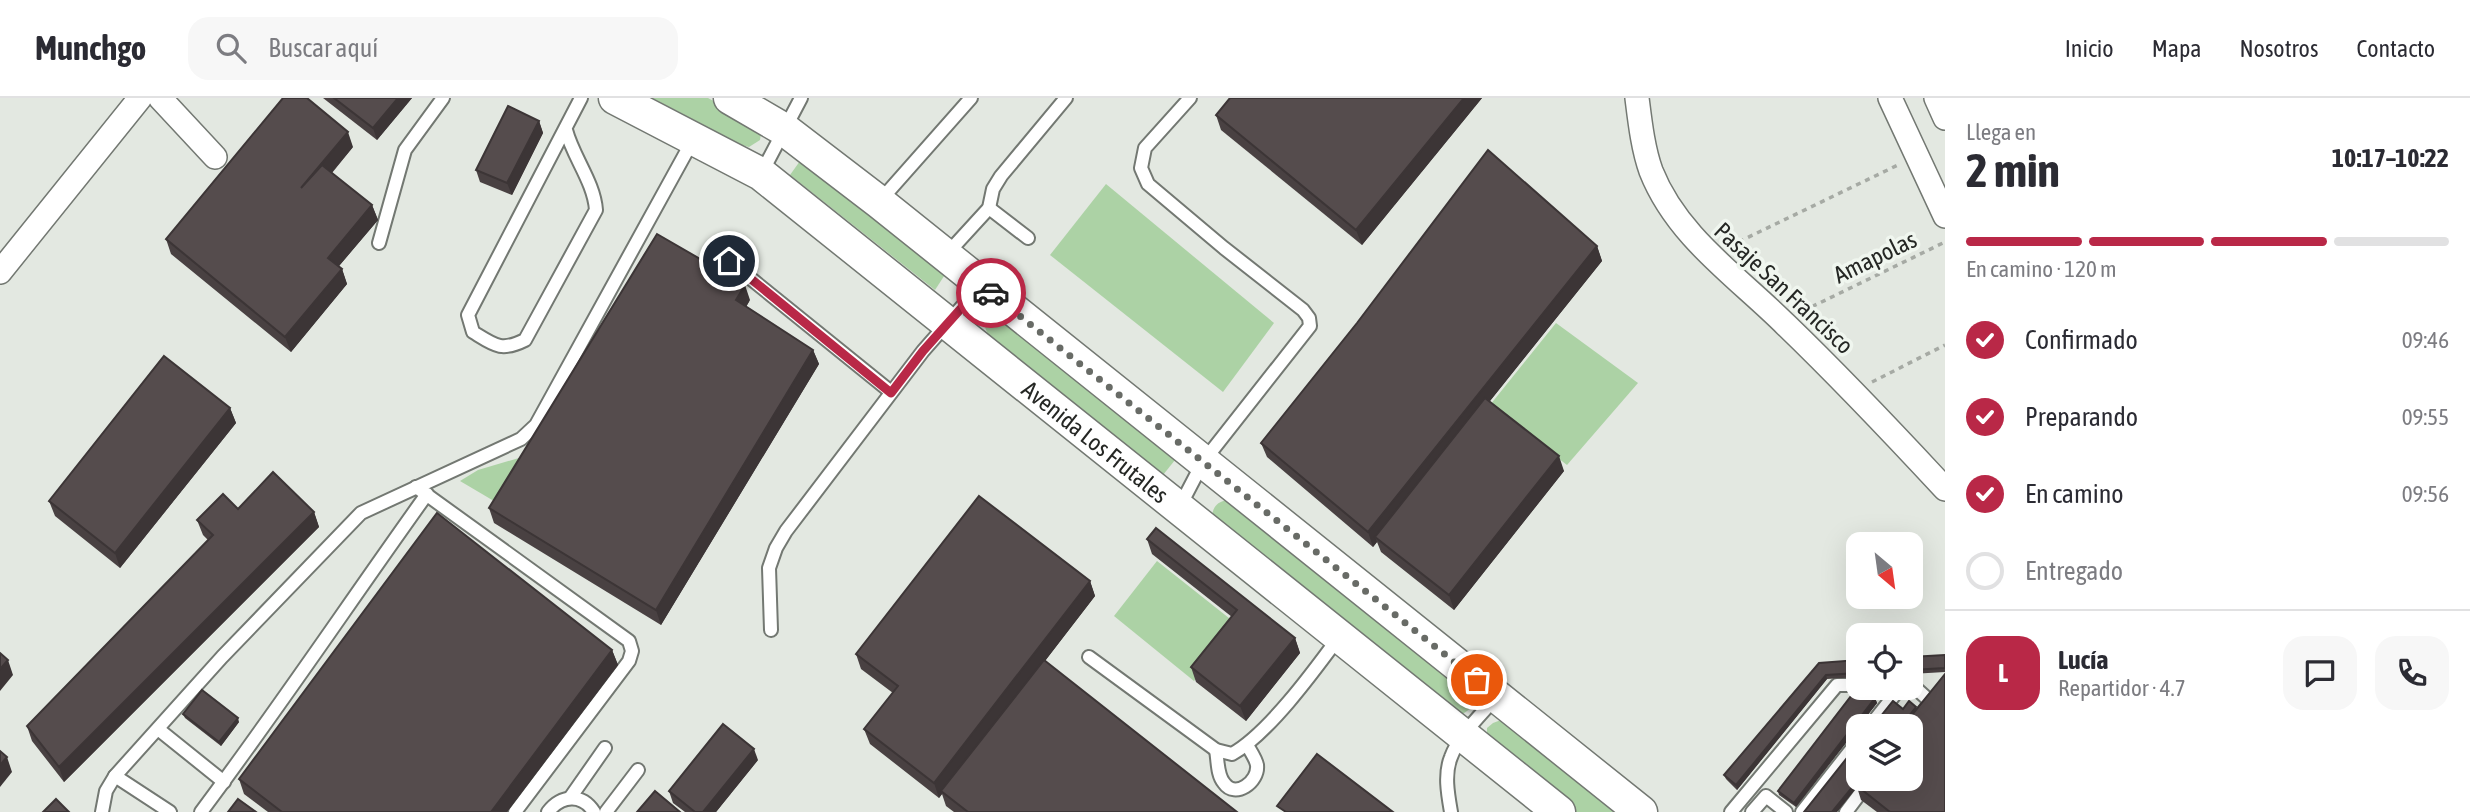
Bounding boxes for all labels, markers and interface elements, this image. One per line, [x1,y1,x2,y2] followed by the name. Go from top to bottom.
[188,17,678,80] search box
[35,29,146,67] text: Munchgo
[212,29,250,67] icon: search
[268,33,378,63] text: Buscar aquí
[2065,35,2114,62] text: Inicio
[2152,35,2201,62] text: Mapa
[2239,35,2318,62] text: Nosotros
[2356,35,2435,62] text: Contacto
[1966,119,2036,145] text: Llega en
[2332,143,2449,173] text: 10:17–10:22
[1966,144,2060,197] text: 2 min
[1709,217,1859,359] street label: Pasaje San Francisco
[1829,225,1921,289] street label: Amapolas
[699,231,759,291] pin
[710,242,748,280] icon: home
[1966,256,2117,282] text: En camino · 120 m
[956,258,1026,328] courier
[972,274,1010,312] icon: car
[1966,321,2004,359] icon: check
[2025,325,2138,355] text: Confirmado
[2402,327,2449,353] text: 09:46
[1017,375,1174,508] street label: Avenida Los Frutales
[1966,398,2004,436] icon: check
[2025,402,2138,432] text: Preparando
[2402,404,2449,430] text: 09:55
[1966,475,2004,513] icon: check
[2025,479,2124,509] text: En camino
[2402,481,2449,507] text: 09:56
[1846,532,1923,609] north arrow
[1846,532,1923,791] map controls
[2025,556,2123,586] text: Entregado
[1846,623,1923,700] button: locate
[2283,636,2357,710] button: chat
[2375,636,2449,710] button: phone
[2058,645,2108,675] text: Lucía
[1447,650,1507,710] pin
[1998,658,2008,688] text: L
[1458,661,1496,699] icon: bag
[2058,675,2185,701] text: Repartidor · 4.7
[1846,714,1923,791] button: layers

